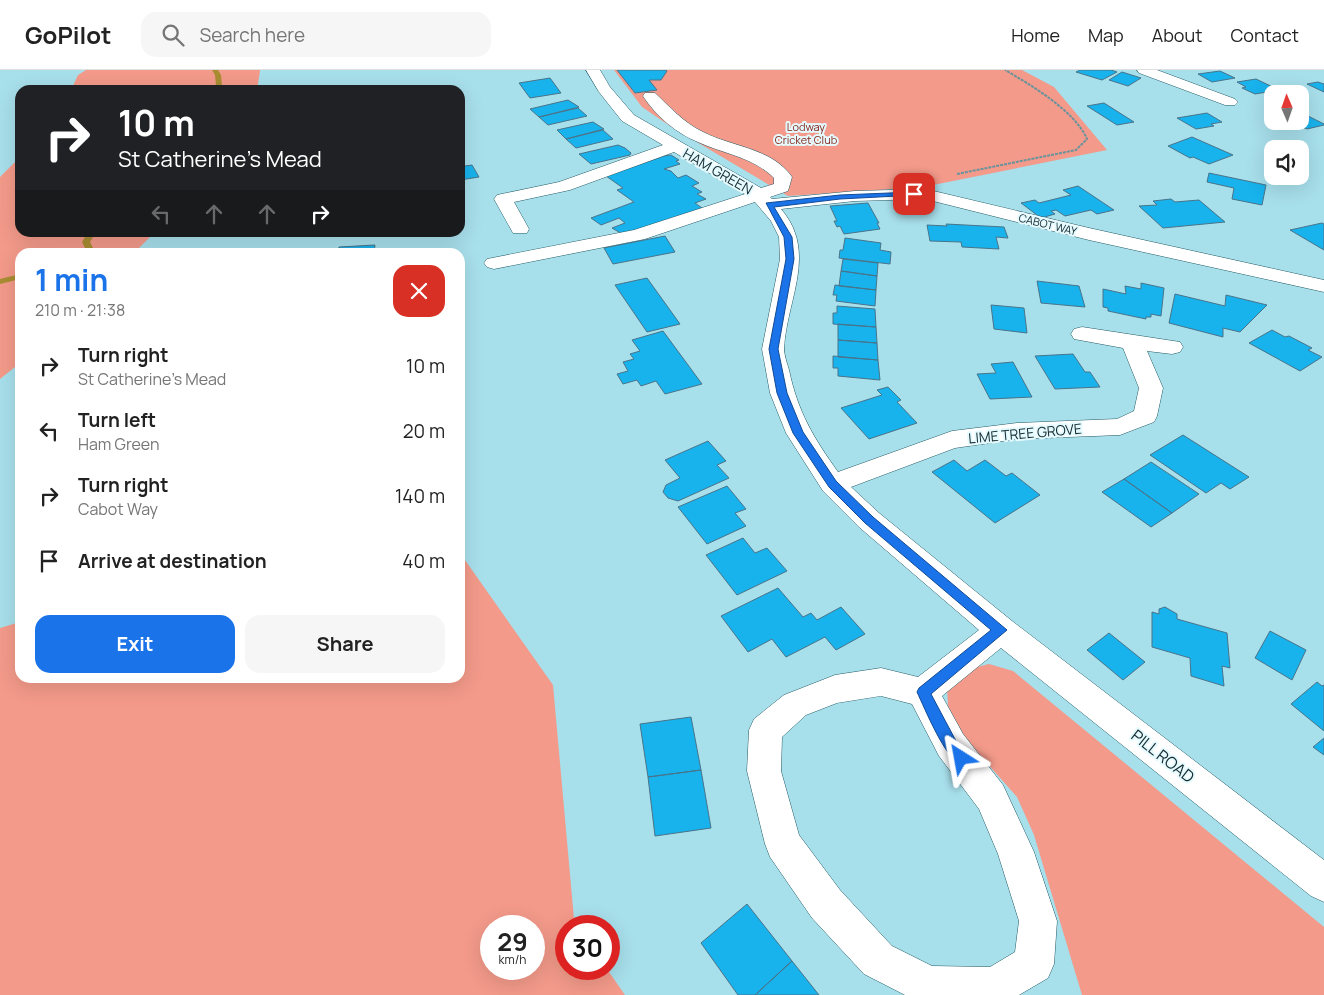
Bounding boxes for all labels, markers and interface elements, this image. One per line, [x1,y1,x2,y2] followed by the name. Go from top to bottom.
[141,12,491,57] search box
[25,18,111,51] text: GoPilot
[159,21,187,49] icon: search
[199,22,305,48] text: Search here
[1011,23,1060,47] text: Home
[1088,23,1124,47] text: Map
[1152,23,1202,47] text: About
[1230,23,1299,47] text: Contact
[1264,85,1309,130] north arrow
[1264,85,1309,185] map controls
[118,99,195,147] text: 10 m
[35,105,100,170] icon: right
[775,119,838,147] park label: Lodway Cricket Club
[1264,140,1309,185] button: sound
[680,143,756,199] street label: HAM GREEN
[118,144,322,174] text: St Catherine's Mead
[893,173,935,215] pin
[900,180,928,208] icon: arrive
[147,200,175,228] icon: left
[200,200,228,228] icon: ahead
[253,200,281,228] icon: ahead
[306,200,334,228] icon: right
[1017,210,1080,239] street label: CABOT WAY
[35,259,108,300] text: 1 min
[393,265,445,317] button: close
[35,299,125,321] text: 210 m · 21:38
[78,342,168,368] text: Turn right
[35,352,63,380] icon: right
[406,353,445,379] text: 10 m
[78,368,226,390] text: St Catherine's Mead
[78,407,156,433] text: Turn left
[35,417,63,445] icon: left
[403,418,445,444] text: 20 m
[968,419,1082,447] street label: LIME TREE GROVE
[78,433,159,455] text: Ham Green
[78,472,168,498] text: Turn right
[35,482,63,510] icon: right
[395,483,445,509] text: 140 m
[78,498,158,520] text: Cabot Way
[35,547,63,575] icon: arrive
[78,548,267,574] text: Arrive at destination
[402,548,445,574] text: 40 m
[35,615,235,673] button: Exit
[245,615,445,673] button: Share
[1127,724,1199,788] street label: PILL ROAD
[934,731,986,783] position arrow
[555,915,620,980] speed limit sign: 30
[497,924,528,959] text: 29
[499,951,526,968] text: km/h

